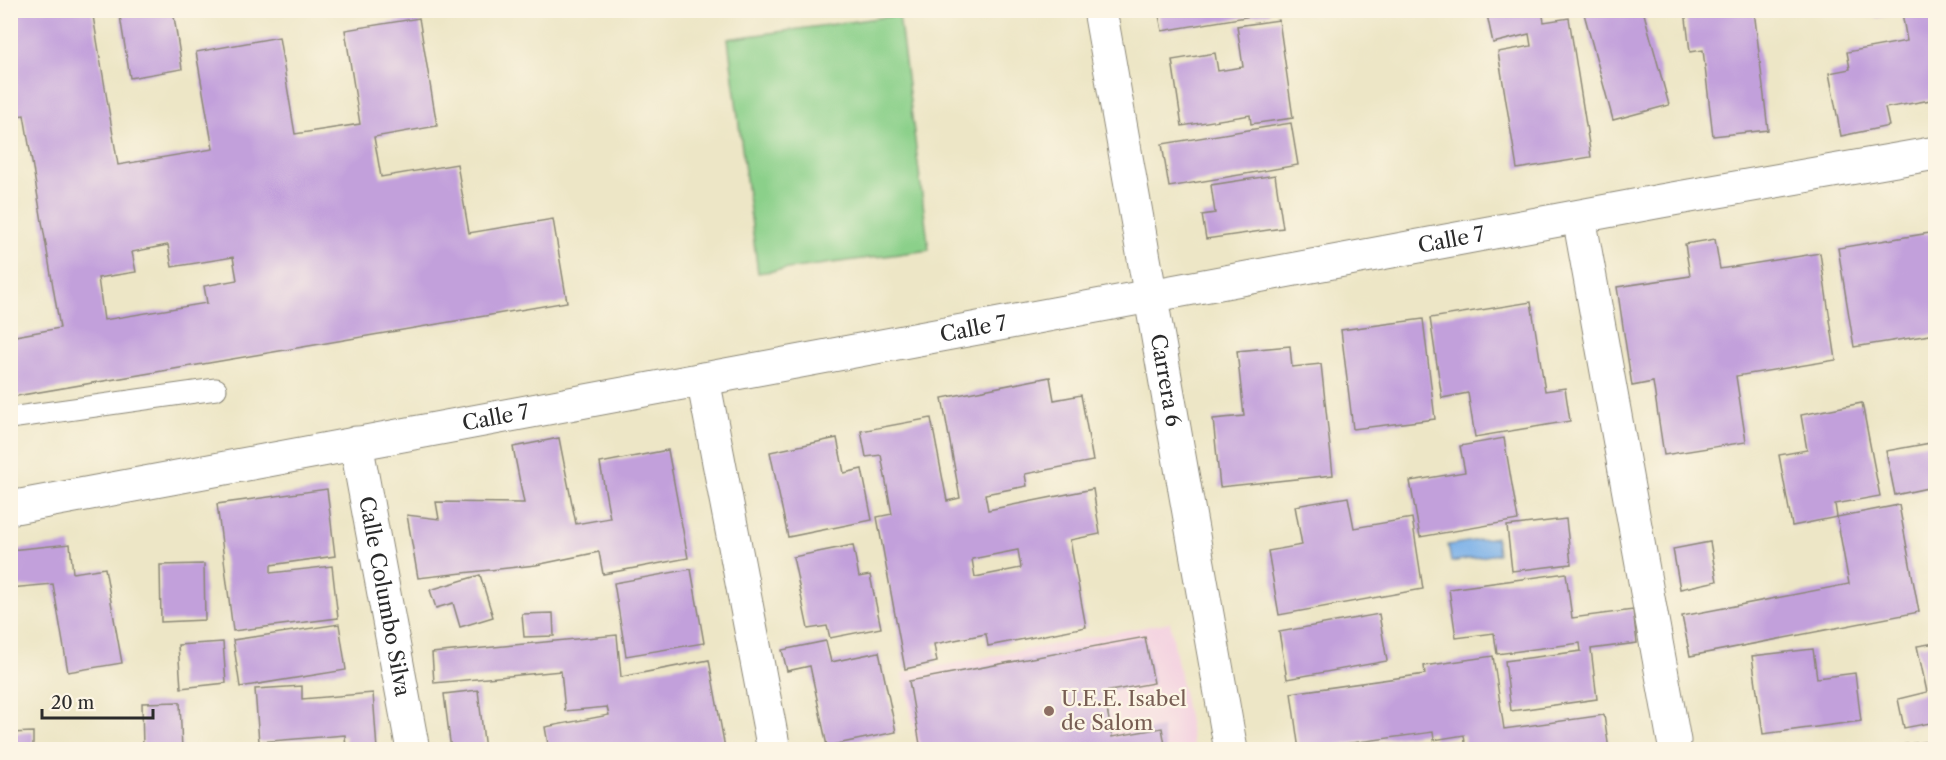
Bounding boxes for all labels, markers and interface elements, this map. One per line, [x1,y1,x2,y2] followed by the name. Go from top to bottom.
[1416,221,1487,258] street label: Calle 7
[938,310,1010,347] street label: Calle 7
[1146,332,1187,429] street label: Carrera 6
[460,399,532,436] street label: Calle 7
[354,494,416,699] street label: Calle Columbo Silva
[42,682,153,720] scale bar
[1061,686,1186,735] place label: U.E.E. Isabel de Salom
[51,692,95,714] text: 20 m
[1042,704,1056,718] marker: U.E.E. Isabel de Salom

